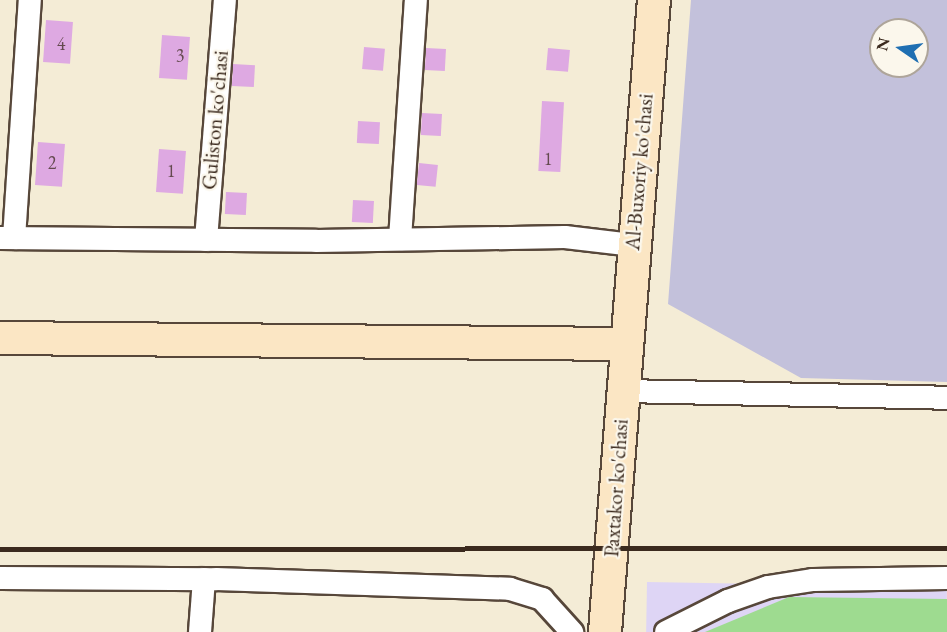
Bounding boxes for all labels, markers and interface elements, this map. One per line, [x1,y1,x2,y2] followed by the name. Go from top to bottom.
[869,18,929,78] north arrow
[57,33,65,55] house number: 4
[871,36,895,53] text: N
[176,45,184,67] house number: 3
[196,49,234,191] street label: Guliston ko'chasi
[620,93,658,251] street label: Al-Buxoriy ko'chasi
[544,148,552,170] house number: 1
[48,152,56,174] house number: 2
[167,160,175,182] house number: 1
[599,418,633,558] street label: Paxtakor ko'chasi

